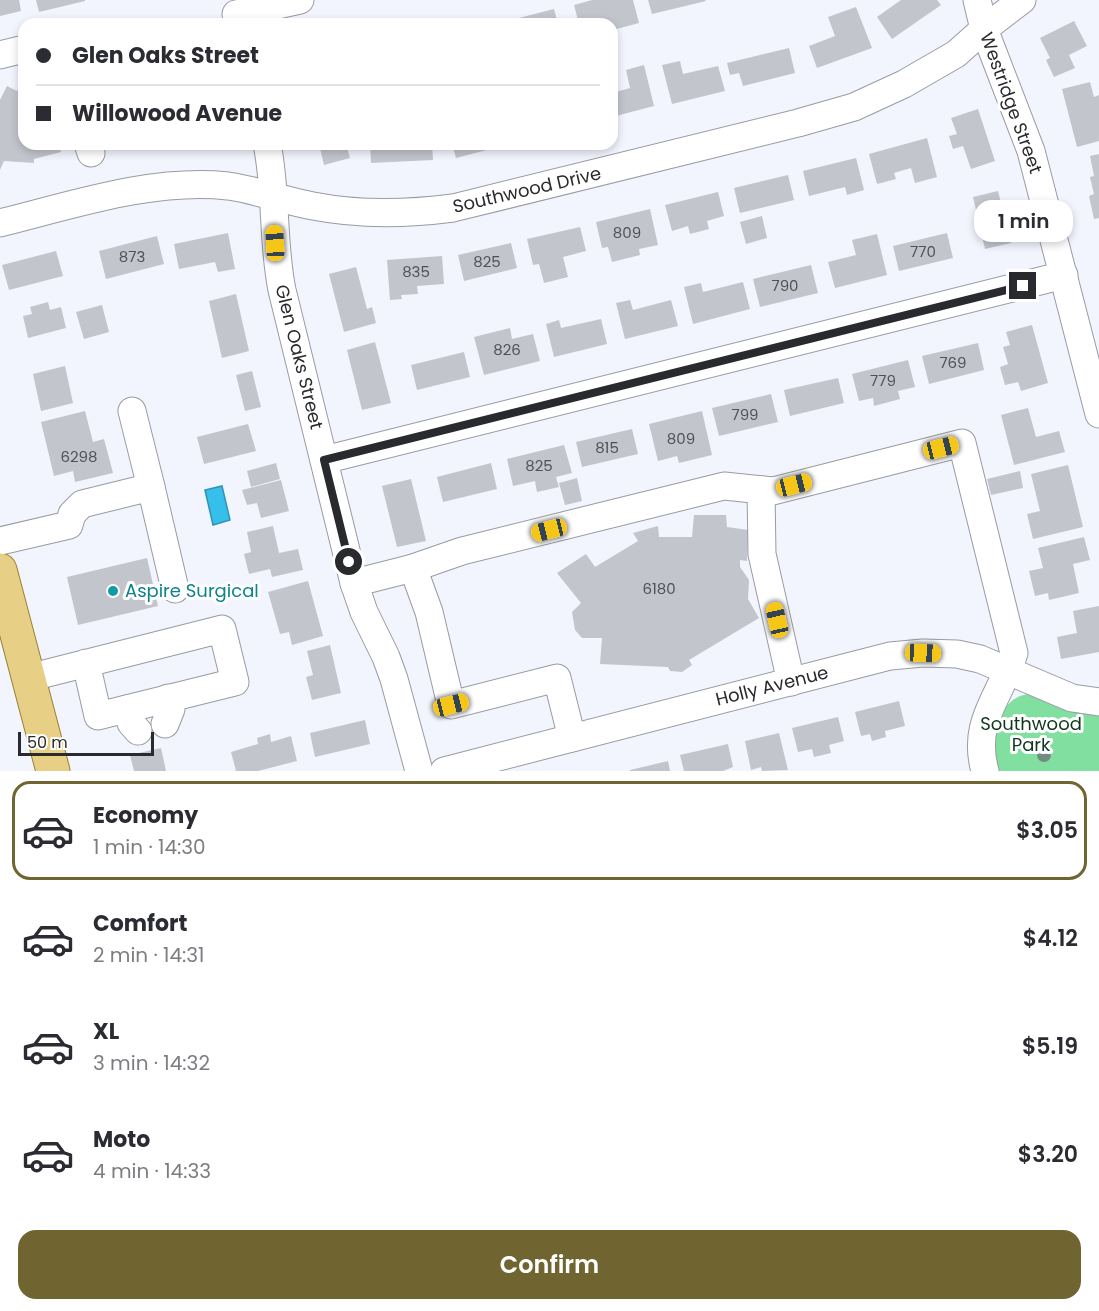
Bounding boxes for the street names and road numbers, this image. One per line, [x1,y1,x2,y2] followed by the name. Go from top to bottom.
[974,29,1049,177] street label: Westridge Street
[450,160,604,219] street label: Southwood Drive
[269,282,330,432] street label: Glen Oaks Street
[713,659,831,712] street label: Holly Avenue

